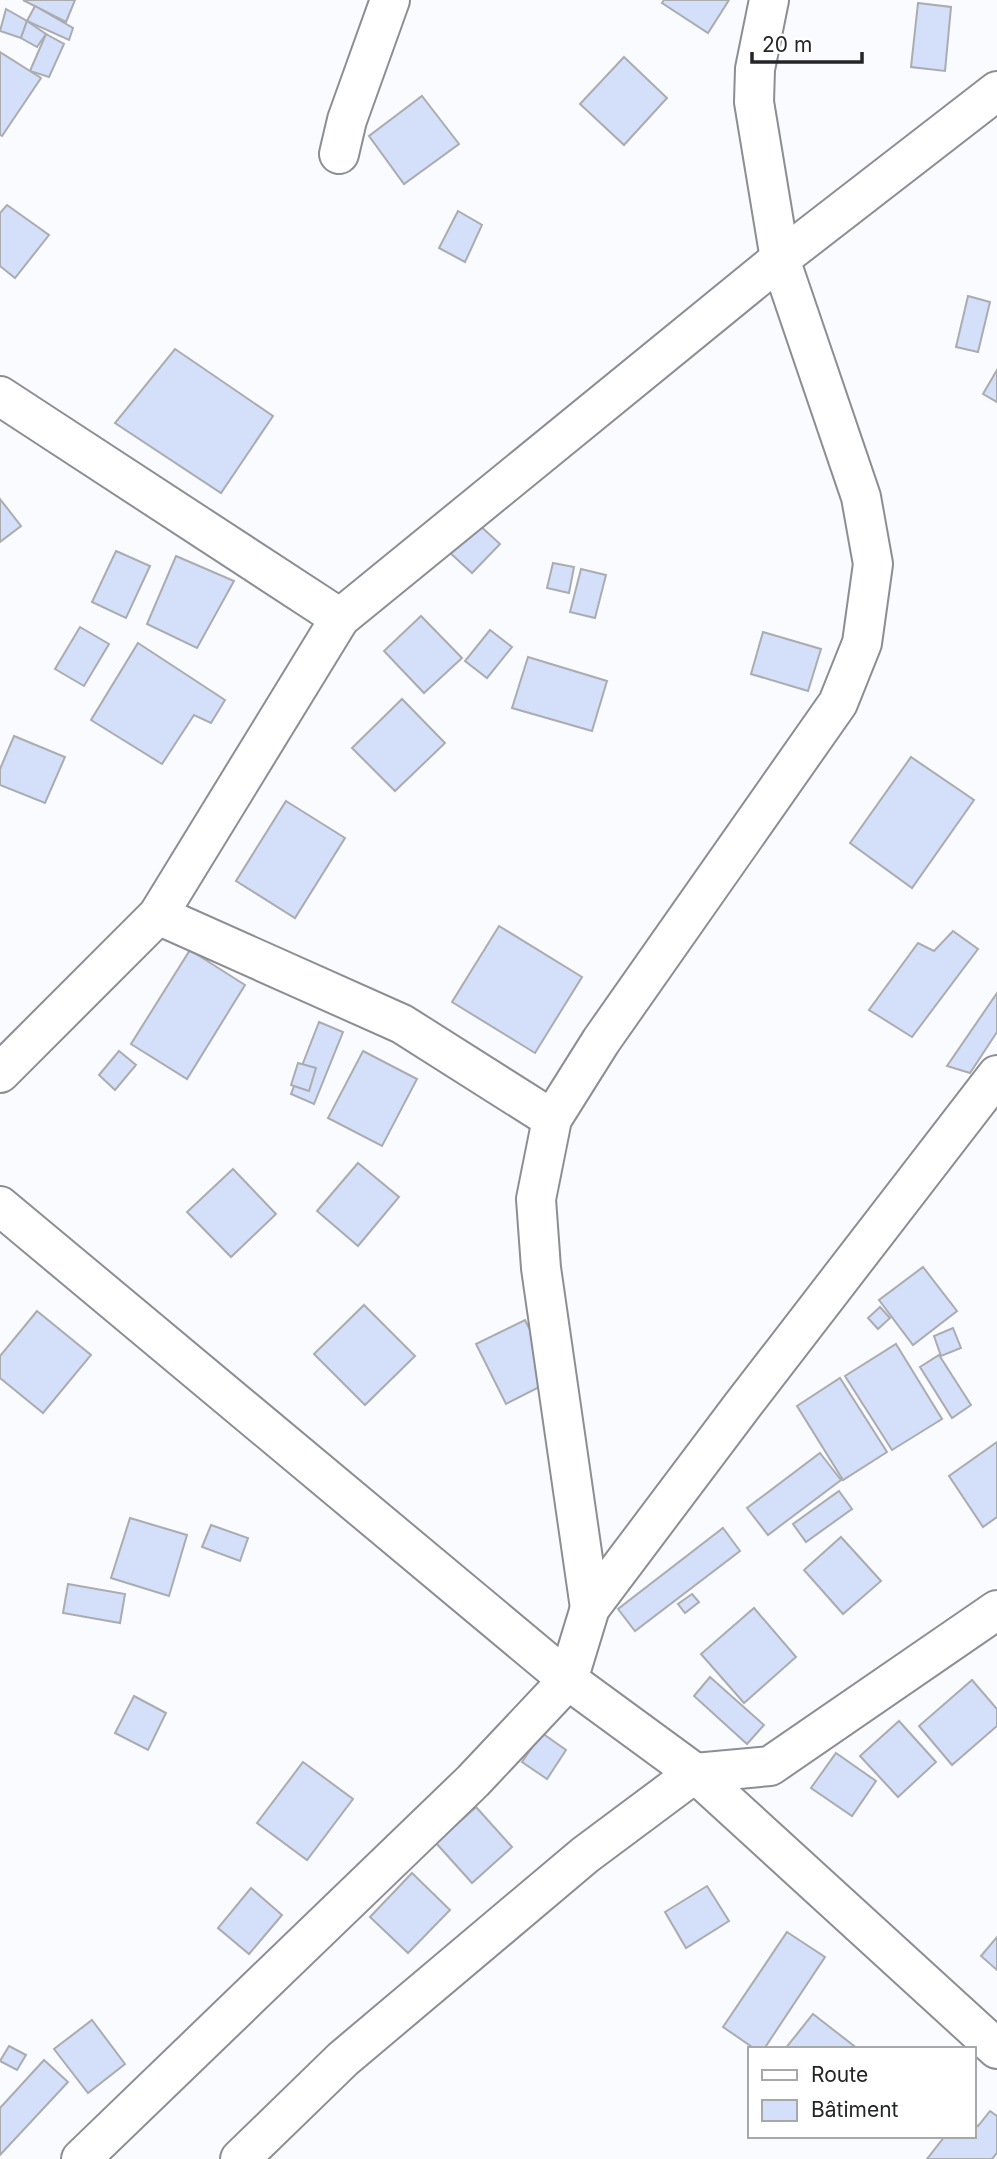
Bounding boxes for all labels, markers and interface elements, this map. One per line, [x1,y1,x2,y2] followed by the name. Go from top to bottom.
[752,21,862,65] scale bar
[762,32,812,57] text: 20 m
[748,2047,976,2138] legend
[811,2062,868,2087] text: Route
[811,2097,899,2122] text: Bâtiment

